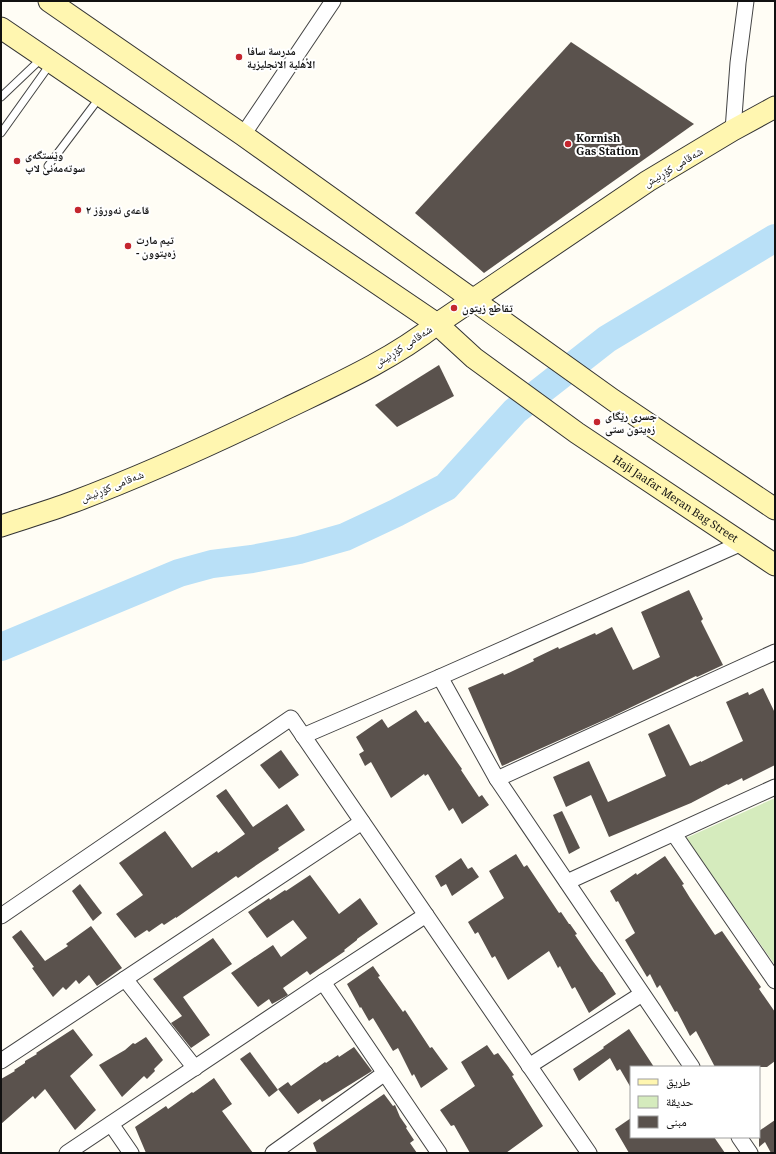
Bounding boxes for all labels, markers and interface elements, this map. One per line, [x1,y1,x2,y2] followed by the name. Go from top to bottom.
[247,43,315,75] place label: مدرسة سافا الأهلية الانجليزية
[234,52,244,62] marker: مدرسة سافا الأهلية الانجليزية
[576,130,639,162] place label: Kornish Gas Station
[563,139,573,149] marker: Kornish Gas Station
[640,143,707,194] street label: شەقامی کۆڕنیش
[25,147,86,179] place label: وێستگەی سوتەمەنی لاپ
[12,156,22,166] marker: وێستگەی سوتەمەنی لاپ
[86,202,150,221] place label: قاعەی نەورۆز ٢
[73,205,83,215] marker: قاعەی نەورۆز ٢
[136,232,176,264] place label: تیم مارت - زەیتوون
[123,241,133,251] marker: تیم مارت - زەیتوون
[462,300,513,319] place label: تقاطع زيتون
[449,303,459,313] marker: تقاطع زيتون
[371,321,437,373] street label: شەقامی کۆڕنیش
[605,408,657,440] place label: جسری رێگای زەیتون ستی
[592,417,602,427] marker: جسری رێگای زەیتون ستی
[608,451,742,549] street label: Haji Jaafar Meran Bag Street
[78,466,147,509] street label: شەقامی کۆڕنیش
[630,1066,760,1138] legend
[666,1073,691,1094] text: طريق
[666,1093,694,1114] text: حديقة
[666,1113,687,1134] text: مبنى

